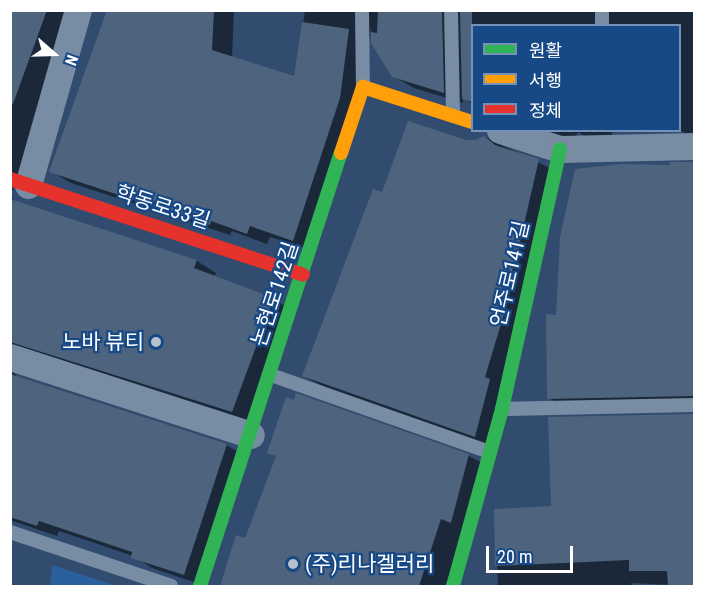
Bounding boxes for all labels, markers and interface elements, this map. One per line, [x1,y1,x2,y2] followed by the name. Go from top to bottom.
[24,24,84,84] north arrow
[471,24,681,132] legend
[529,40,562,61] text: 원활
[61,52,82,68] text: N
[529,70,562,91] text: 서행
[529,100,562,121] text: 정체
[112,180,214,234] street label: 학동로33길
[486,218,534,330] street label: 언주로141길
[246,239,304,349] street label: 논현로142길
[62,329,144,355] place label: 노바 뷰티
[149,335,163,349] marker: 노바 뷰티
[489,534,576,572] scale bar
[497,546,532,567] text: 20 m
[305,551,434,577] place label: (주)리나겔러리
[286,557,300,571] marker: (주)리나겔러리

